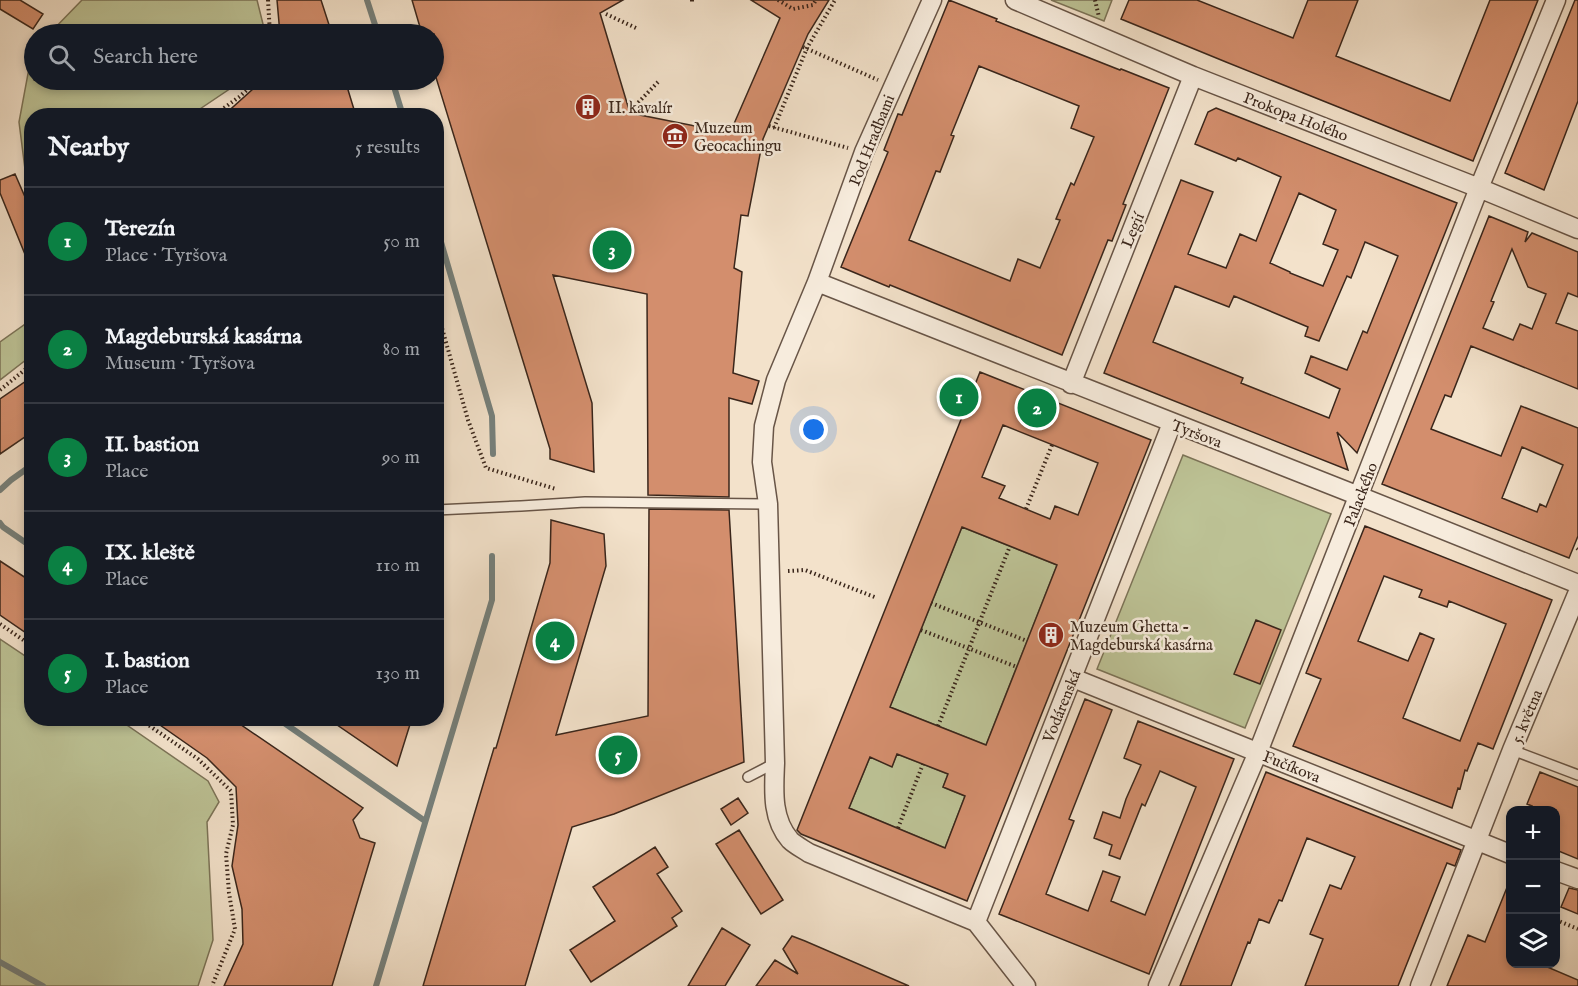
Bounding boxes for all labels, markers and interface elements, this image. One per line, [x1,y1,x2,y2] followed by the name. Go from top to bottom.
[24,24,444,90] search box
[45,41,78,74] icon: search
[93,43,198,71] text: Search here
[1240,89,1351,147] street label: Prokopa Holého
[573,92,603,122] building icon: II. kavalír
[845,92,900,189] street label: Pod Hradbami
[608,99,673,119] place label: II. kavalír
[694,119,782,157] place label: Muzeum Geocachingu
[660,121,690,151] museum icon: Muzeum Geocachingu
[48,131,129,164] text: Nearby
[355,135,420,160] text: 5 results
[1118,209,1151,251] street label: Legií
[105,215,175,243] text: Terezín
[592,228,632,272] pin: 3
[64,229,71,254] text: 1
[383,229,420,254] text: 50 m
[105,243,227,268] text: Place · Tyršova
[105,323,302,351] text: Magdeburská kasárna
[63,337,72,362] text: 2
[383,337,420,362] text: 80 m
[105,351,255,376] text: Museum · Tyršova
[940,374,978,420] pin: 1
[1018,386,1056,430] pin: 2
[799,415,828,444] your location
[1168,416,1225,454] street label: Tyršova
[105,431,199,459] text: II. bastion
[64,445,71,470] text: 3
[382,445,420,470] text: 90 m
[105,459,148,484] text: Place
[1341,459,1383,530] street label: Palackého
[105,539,195,567] text: IX. kleště
[63,553,72,578] text: 4
[376,553,420,578] text: 110 m
[105,567,148,592] text: Place
[536,618,574,664] pin: 4
[1070,618,1213,656] place label: Muzeum Ghetta - Magdeburská kasárna
[1036,620,1066,650] building icon: Muzeum Ghetta - Magdeburská kasárna
[105,647,190,675] text: I. bastion
[64,661,71,686] text: 5
[375,661,420,686] text: 130 m
[1039,667,1086,747] street label: Vodárenská
[105,675,148,700] text: Place
[1508,687,1548,747] street label: 5. května
[598,732,638,777] pin: 5
[1260,747,1323,788] street label: Fučíkova
[1506,806,1560,968] map controls
[1506,806,1560,860] button: +
[1506,860,1560,914] button: −
[1506,914,1560,968] button: layers

